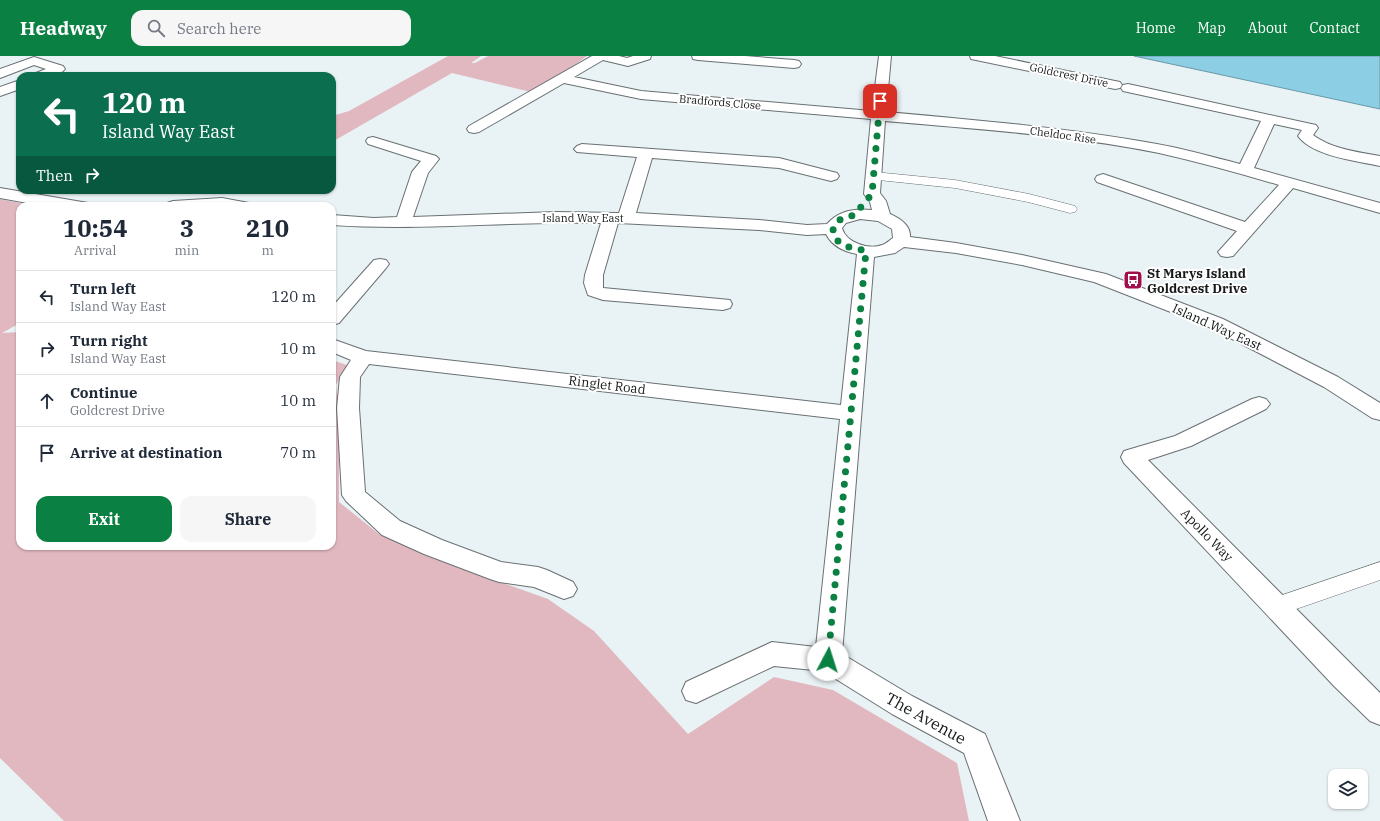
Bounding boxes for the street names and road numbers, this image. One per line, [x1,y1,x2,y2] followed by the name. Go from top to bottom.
[1028,60,1110,90] street label: Goldcrest Drive
[678,91,762,113] street label: Bradfords Close
[1029,123,1097,147] street label: Cheldoc Rise
[542,211,624,225] street label: Island Way East
[1170,300,1265,354] street label: Island Way East
[567,372,647,398] street label: Ringlet Road
[1177,505,1237,565] street label: Apollo Way
[882,688,970,748] street label: The Avenue

